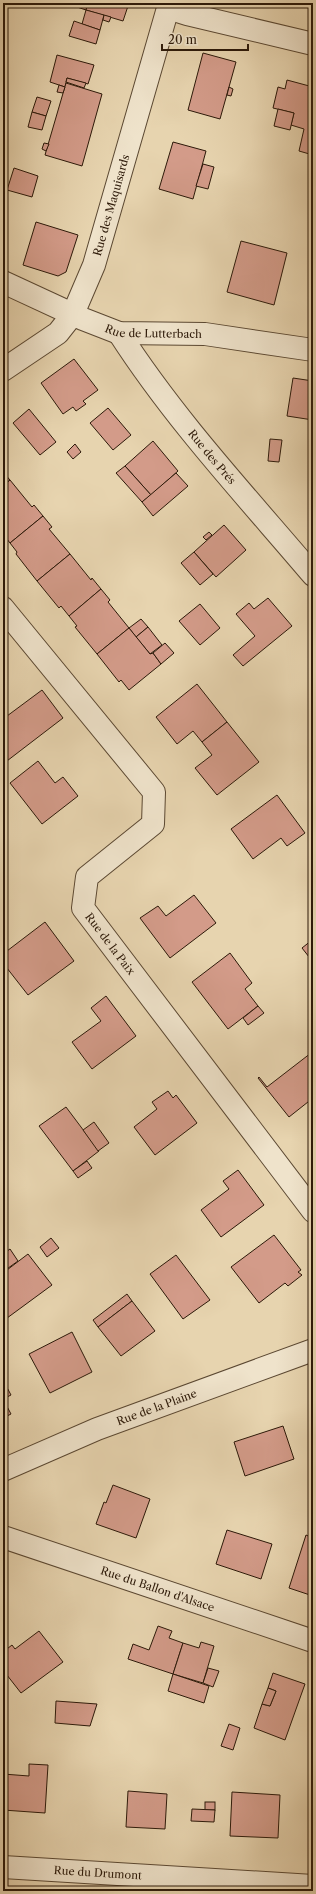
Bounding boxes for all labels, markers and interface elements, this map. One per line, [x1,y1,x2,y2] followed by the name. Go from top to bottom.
[162,26,248,52] scale bar
[168,32,197,47] text: 20 m
[90,153,132,258] street label: Rue des Maquisards
[103,321,202,341] street label: Rue de Lutterbach
[185,427,239,487] street label: Rue des Prés
[82,910,139,978] street label: Rue de la Paix
[115,1386,199,1428] street label: Rue de la Plaine
[99,1563,216,1614] street label: Rue du Ballon d'Alsace
[53,1863,143,1883] street label: Rue du Drumont

